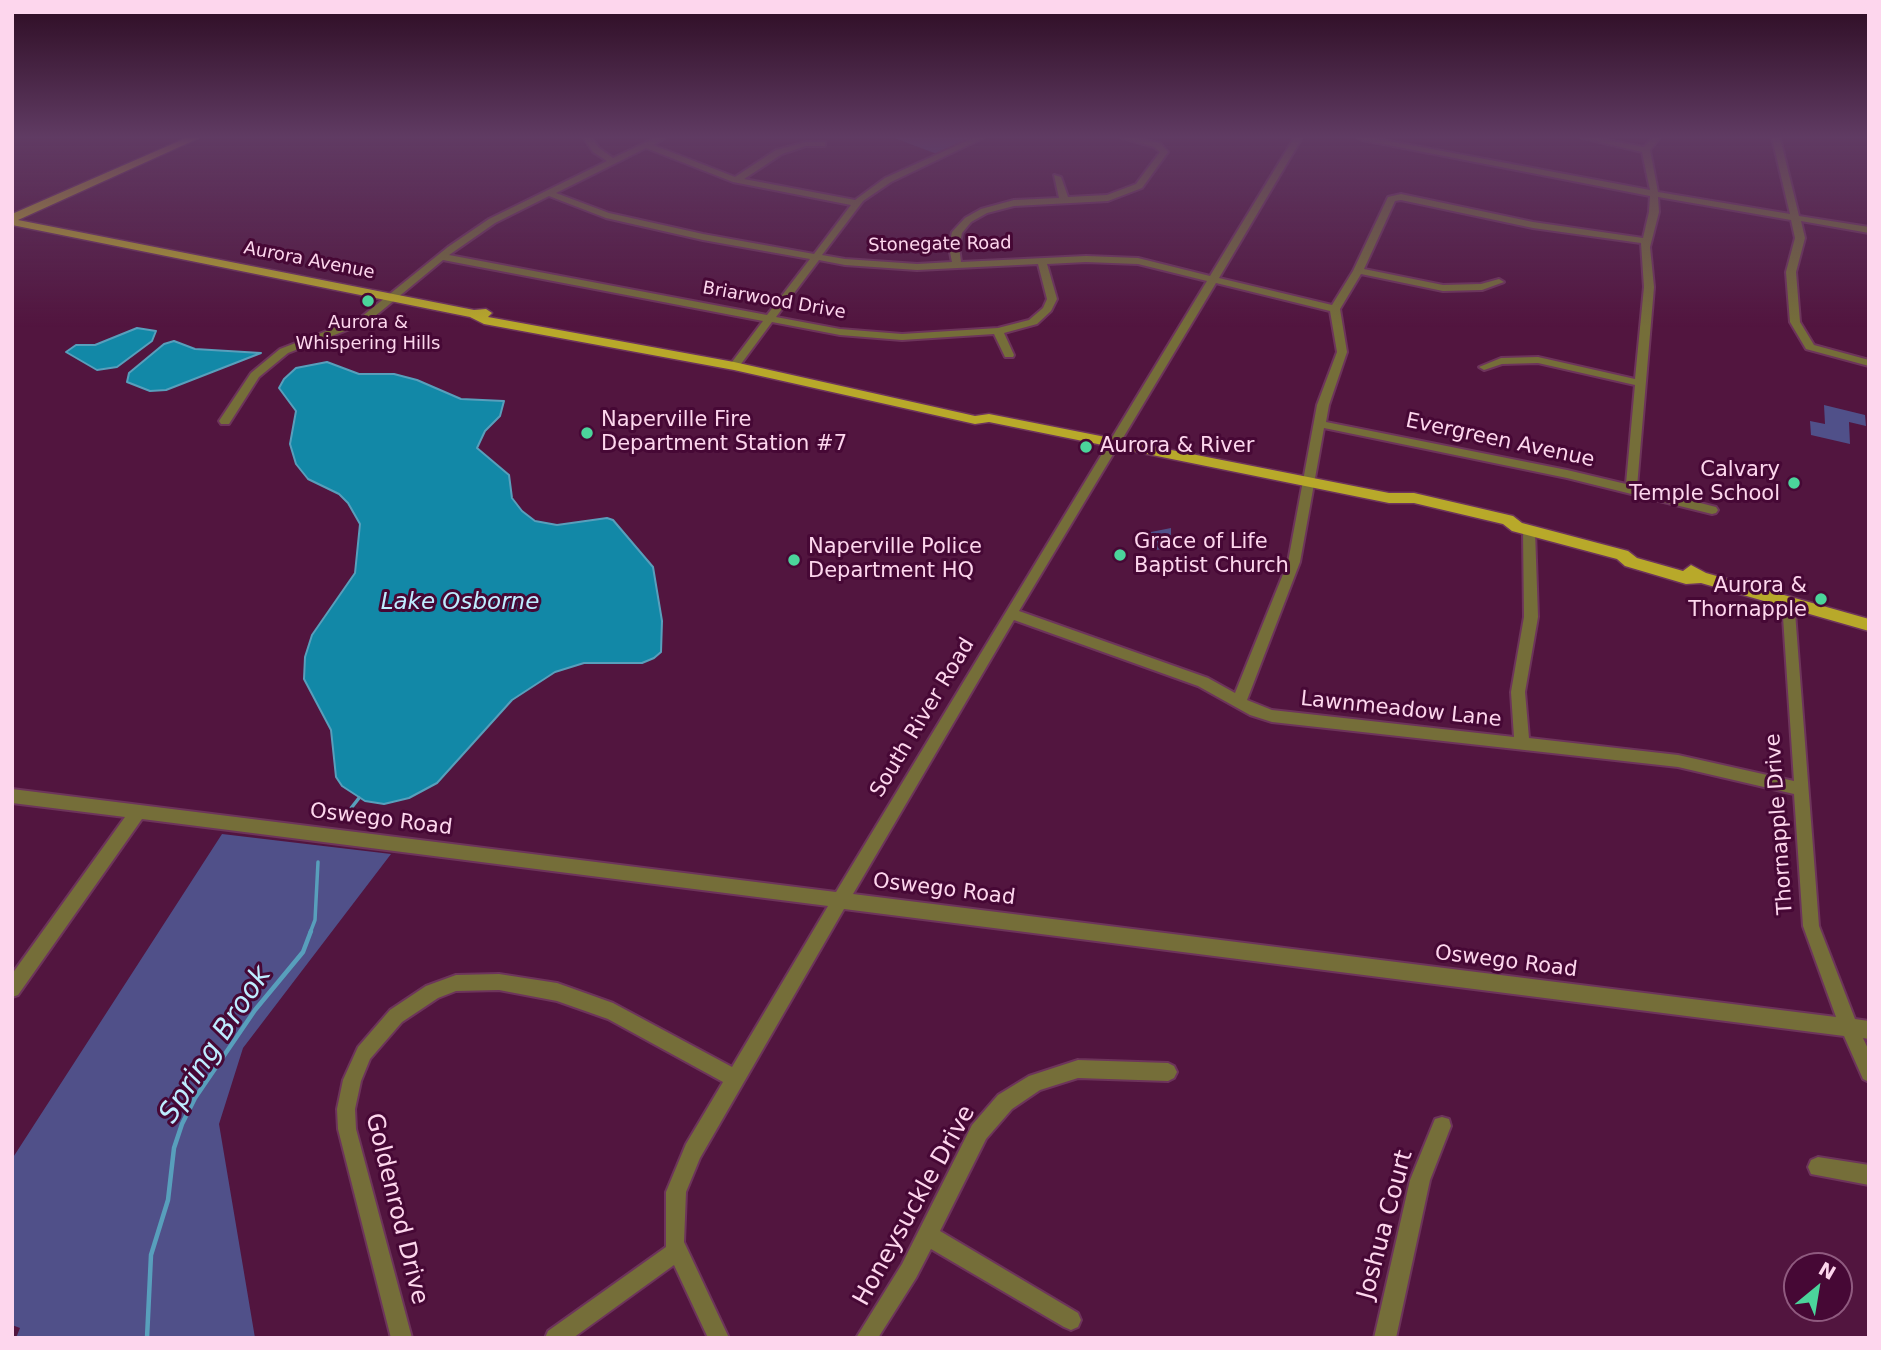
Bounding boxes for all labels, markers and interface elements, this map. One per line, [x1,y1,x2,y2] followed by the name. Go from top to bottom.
[868,233,1012,257] street label: Stonegate Road
[242,238,376,284] street label: Aurora Avenue
[701,278,847,324] street label: Briarwood Drive
[360,293,376,309] marker: Aurora & Whispering Hills
[296,312,440,354] place label: Aurora & Whispering Hills
[601,408,847,458] place label: Naperville Fire Department Station #7
[1403,409,1597,473] street label: Evergreen Avenue
[579,425,595,441] marker: Naperville Fire Department Station #7
[1100,434,1254,460] place label: Aurora & River
[1078,439,1094,455] marker: Aurora & River
[1629,458,1780,508] place label: Calvary Temple School
[1786,475,1802,491] marker: Calvary Temple School
[1134,530,1289,580] place label: Grace of Life Baptist Church
[808,535,982,585] place label: Naperville Police Department HQ
[1112,547,1128,563] marker: Grace of Life Baptist Church
[786,552,802,568] marker: Naperville Police Department HQ
[1688,574,1807,624] place label: Aurora & Thornapple
[381,589,539,617] water label: Lake Osborne
[1813,591,1829,607] marker: Aurora & Thornapple
[865,634,981,802] street label: South River Road
[1299,687,1503,733] street label: Lawnmeadow Lane
[1761,733,1799,915] street label: Thornapple Drive
[308,799,454,841] street label: Oswego Road
[871,869,1017,911] street label: Oswego Road
[1433,941,1579,983] street label: Oswego Road
[153,960,279,1130] water label: Spring Brook
[848,1101,982,1311] street label: Honeysuckle Drive
[358,1110,434,1308] street label: Goldenrod Drive
[1352,1147,1420,1303] street label: Joshua Court
[1783,1252,1853,1322] north arrow
[1815,1257,1840,1284] text: N

